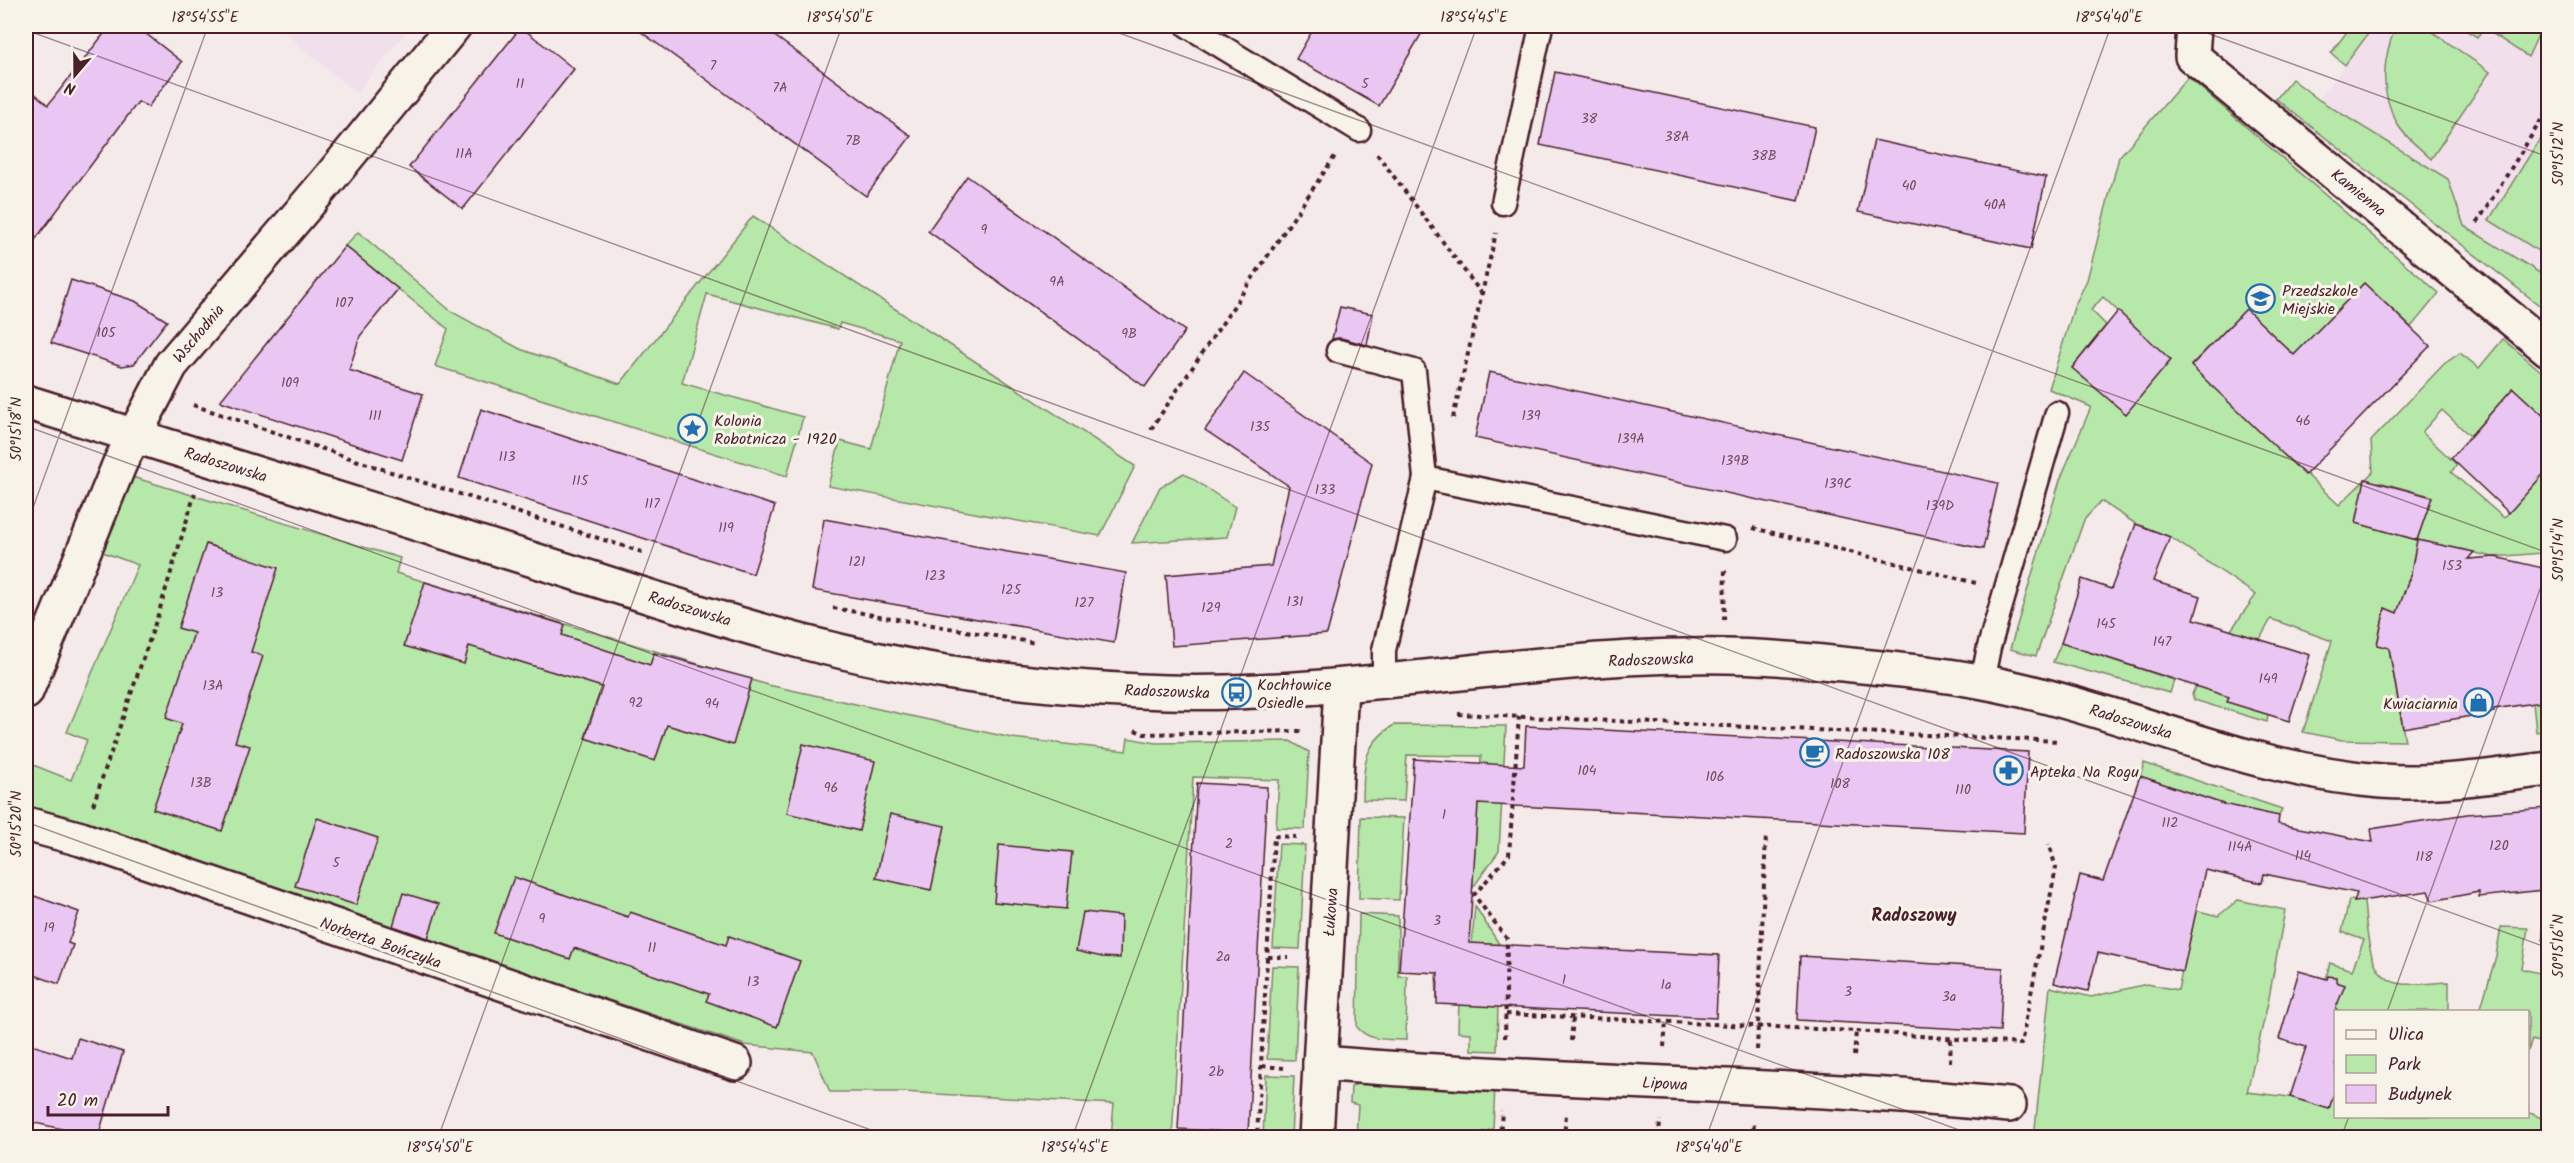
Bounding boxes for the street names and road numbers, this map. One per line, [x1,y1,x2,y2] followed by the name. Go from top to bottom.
[2325,163,2391,223] street label: Kamienna
[167,299,231,369] street label: Wschodnia
[181,441,270,490] street label: Radoszowska
[645,585,734,634] street label: Radoszowska
[1608,647,1694,674] street label: Radoszowska
[1124,679,1210,706] street label: Radoszowska
[2086,698,2175,747] street label: Radoszowska
[1317,887,1346,937] street label: Łukowa
[316,911,445,976] street label: Norberta Bończyka
[1641,1071,1688,1098] street label: Lipowa

